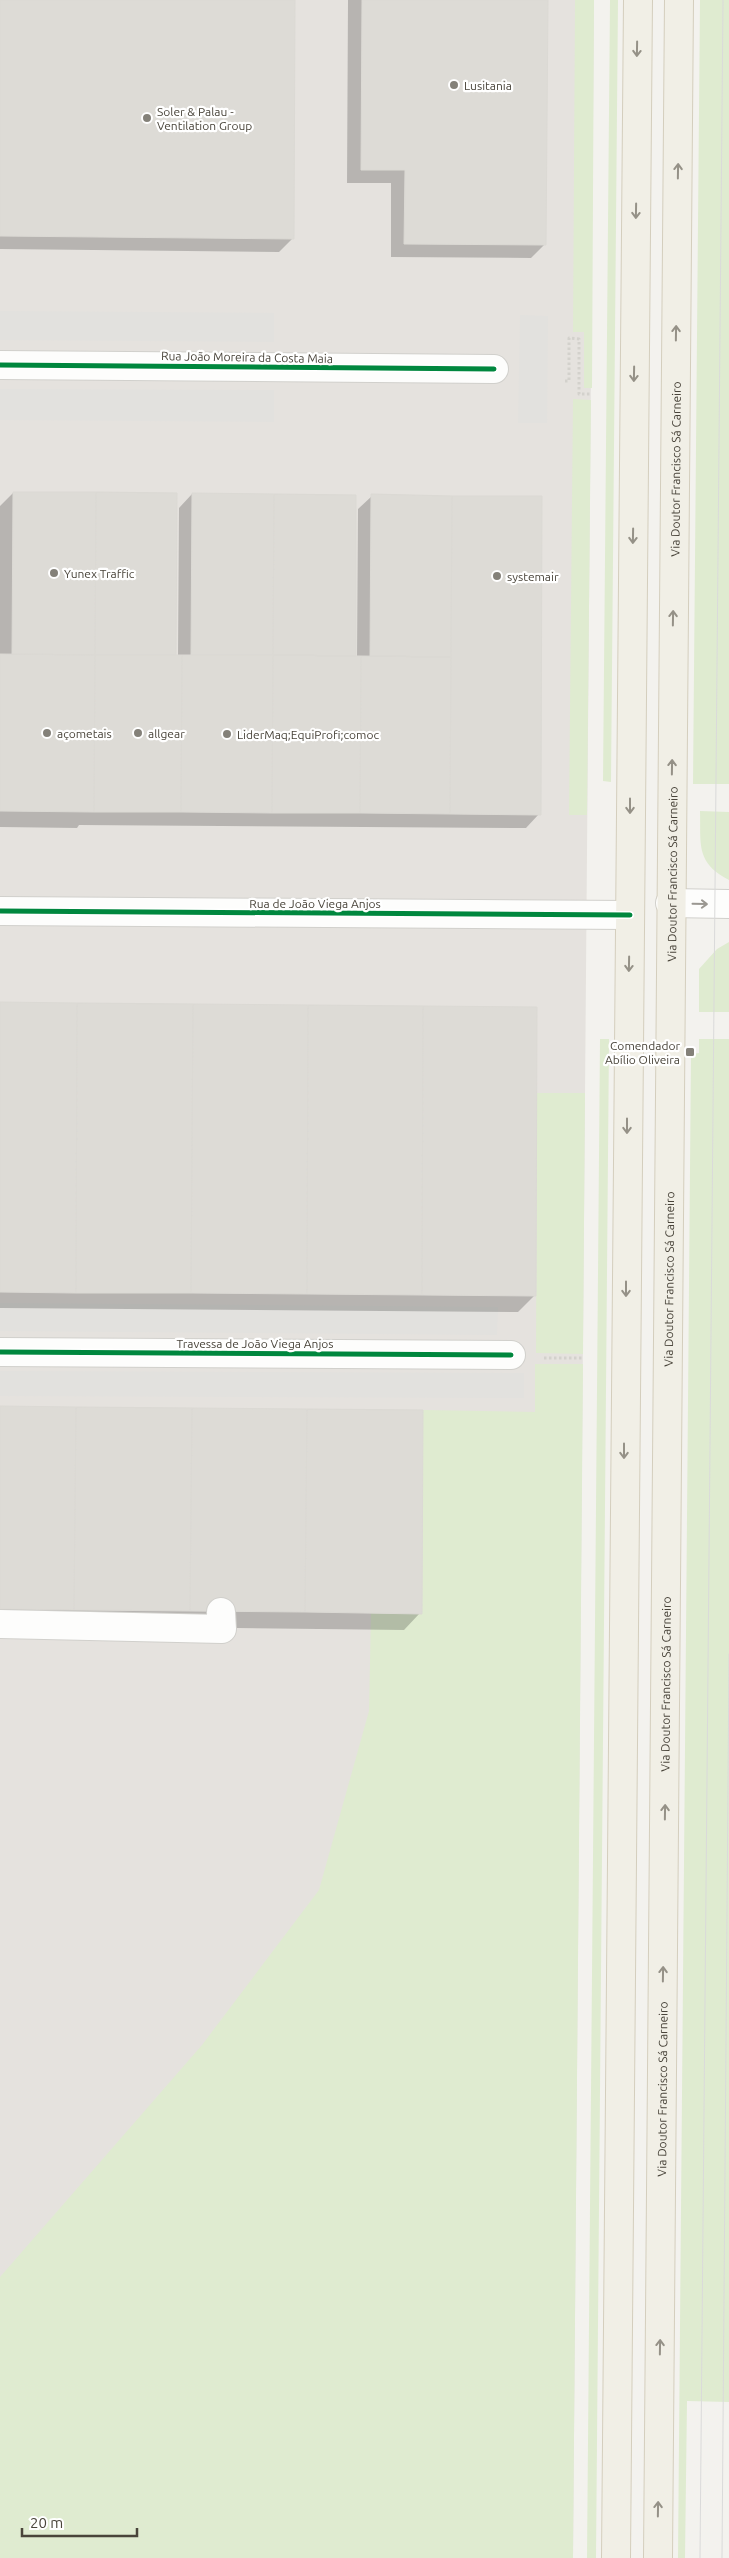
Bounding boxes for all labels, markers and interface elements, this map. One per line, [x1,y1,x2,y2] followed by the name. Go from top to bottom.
[632,40,642,56] one-way arrow
[448,79,460,91] marker: Lusitania
[464,79,512,92] place label: Lusitania
[157,105,252,132] place label: Soler & Palau - Ventilation Group
[141,112,153,124] marker: Soler & Palau - Ventilation Group
[673,163,683,179] one-way arrow
[631,202,641,219] one-way arrow
[671,325,681,342] one-way arrow
[161,349,333,365] street label: Rua João Moreira da Costa Maia
[629,365,639,381] one-way arrow
[668,381,682,557] street label: Via Doutor Francisco Sá Carneiro
[628,528,637,544] one-way arrow
[48,567,60,579] marker: Yunex Traffic
[64,567,135,580] place label: Yunex Traffic
[491,570,503,582] marker: systemair
[507,570,559,583] place label: systemair
[668,610,678,626] one-way arrow
[41,727,53,739] marker: açometais
[57,727,112,740] place label: açometais
[132,727,144,739] marker: allgear
[148,727,185,740] place label: allgear
[221,728,233,740] marker: LiderMaq;EquiProfi;comoc
[237,728,379,741] place label: LiderMaq;EquiProfi;comoc
[667,759,676,775] one-way arrow
[665,786,679,962] street label: Via Doutor Francisco Sá Carneiro
[625,797,635,813] one-way arrow
[249,897,381,910] street label: Rua de João Viega Anjos
[691,899,707,909] one-way arrow
[624,955,633,971] one-way arrow
[605,1039,680,1066] place label: Comendador Abílio Oliveira
[684,1046,696,1058] marker: Comendador Abílio Oliveira
[622,1118,632,1134] one-way arrow
[661,1191,676,1367] street label: Via Doutor Francisco Sá Carneiro
[621,1280,631,1296] one-way arrow
[176,1337,334,1350] street label: Travessa de João Viega Anjos
[620,1443,629,1459] one-way arrow
[658,1596,672,1772] street label: Via Doutor Francisco Sá Carneiro
[660,1804,669,1820] one-way arrow
[658,1967,668,1983] one-way arrow
[655,2001,669,2177] street label: Via Doutor Francisco Sá Carneiro
[655,2339,664,2355] one-way arrow
[653,2502,663,2518] one-way arrow
[22,2506,138,2538] scale bar
[30,2514,63,2531] text: 20 m

